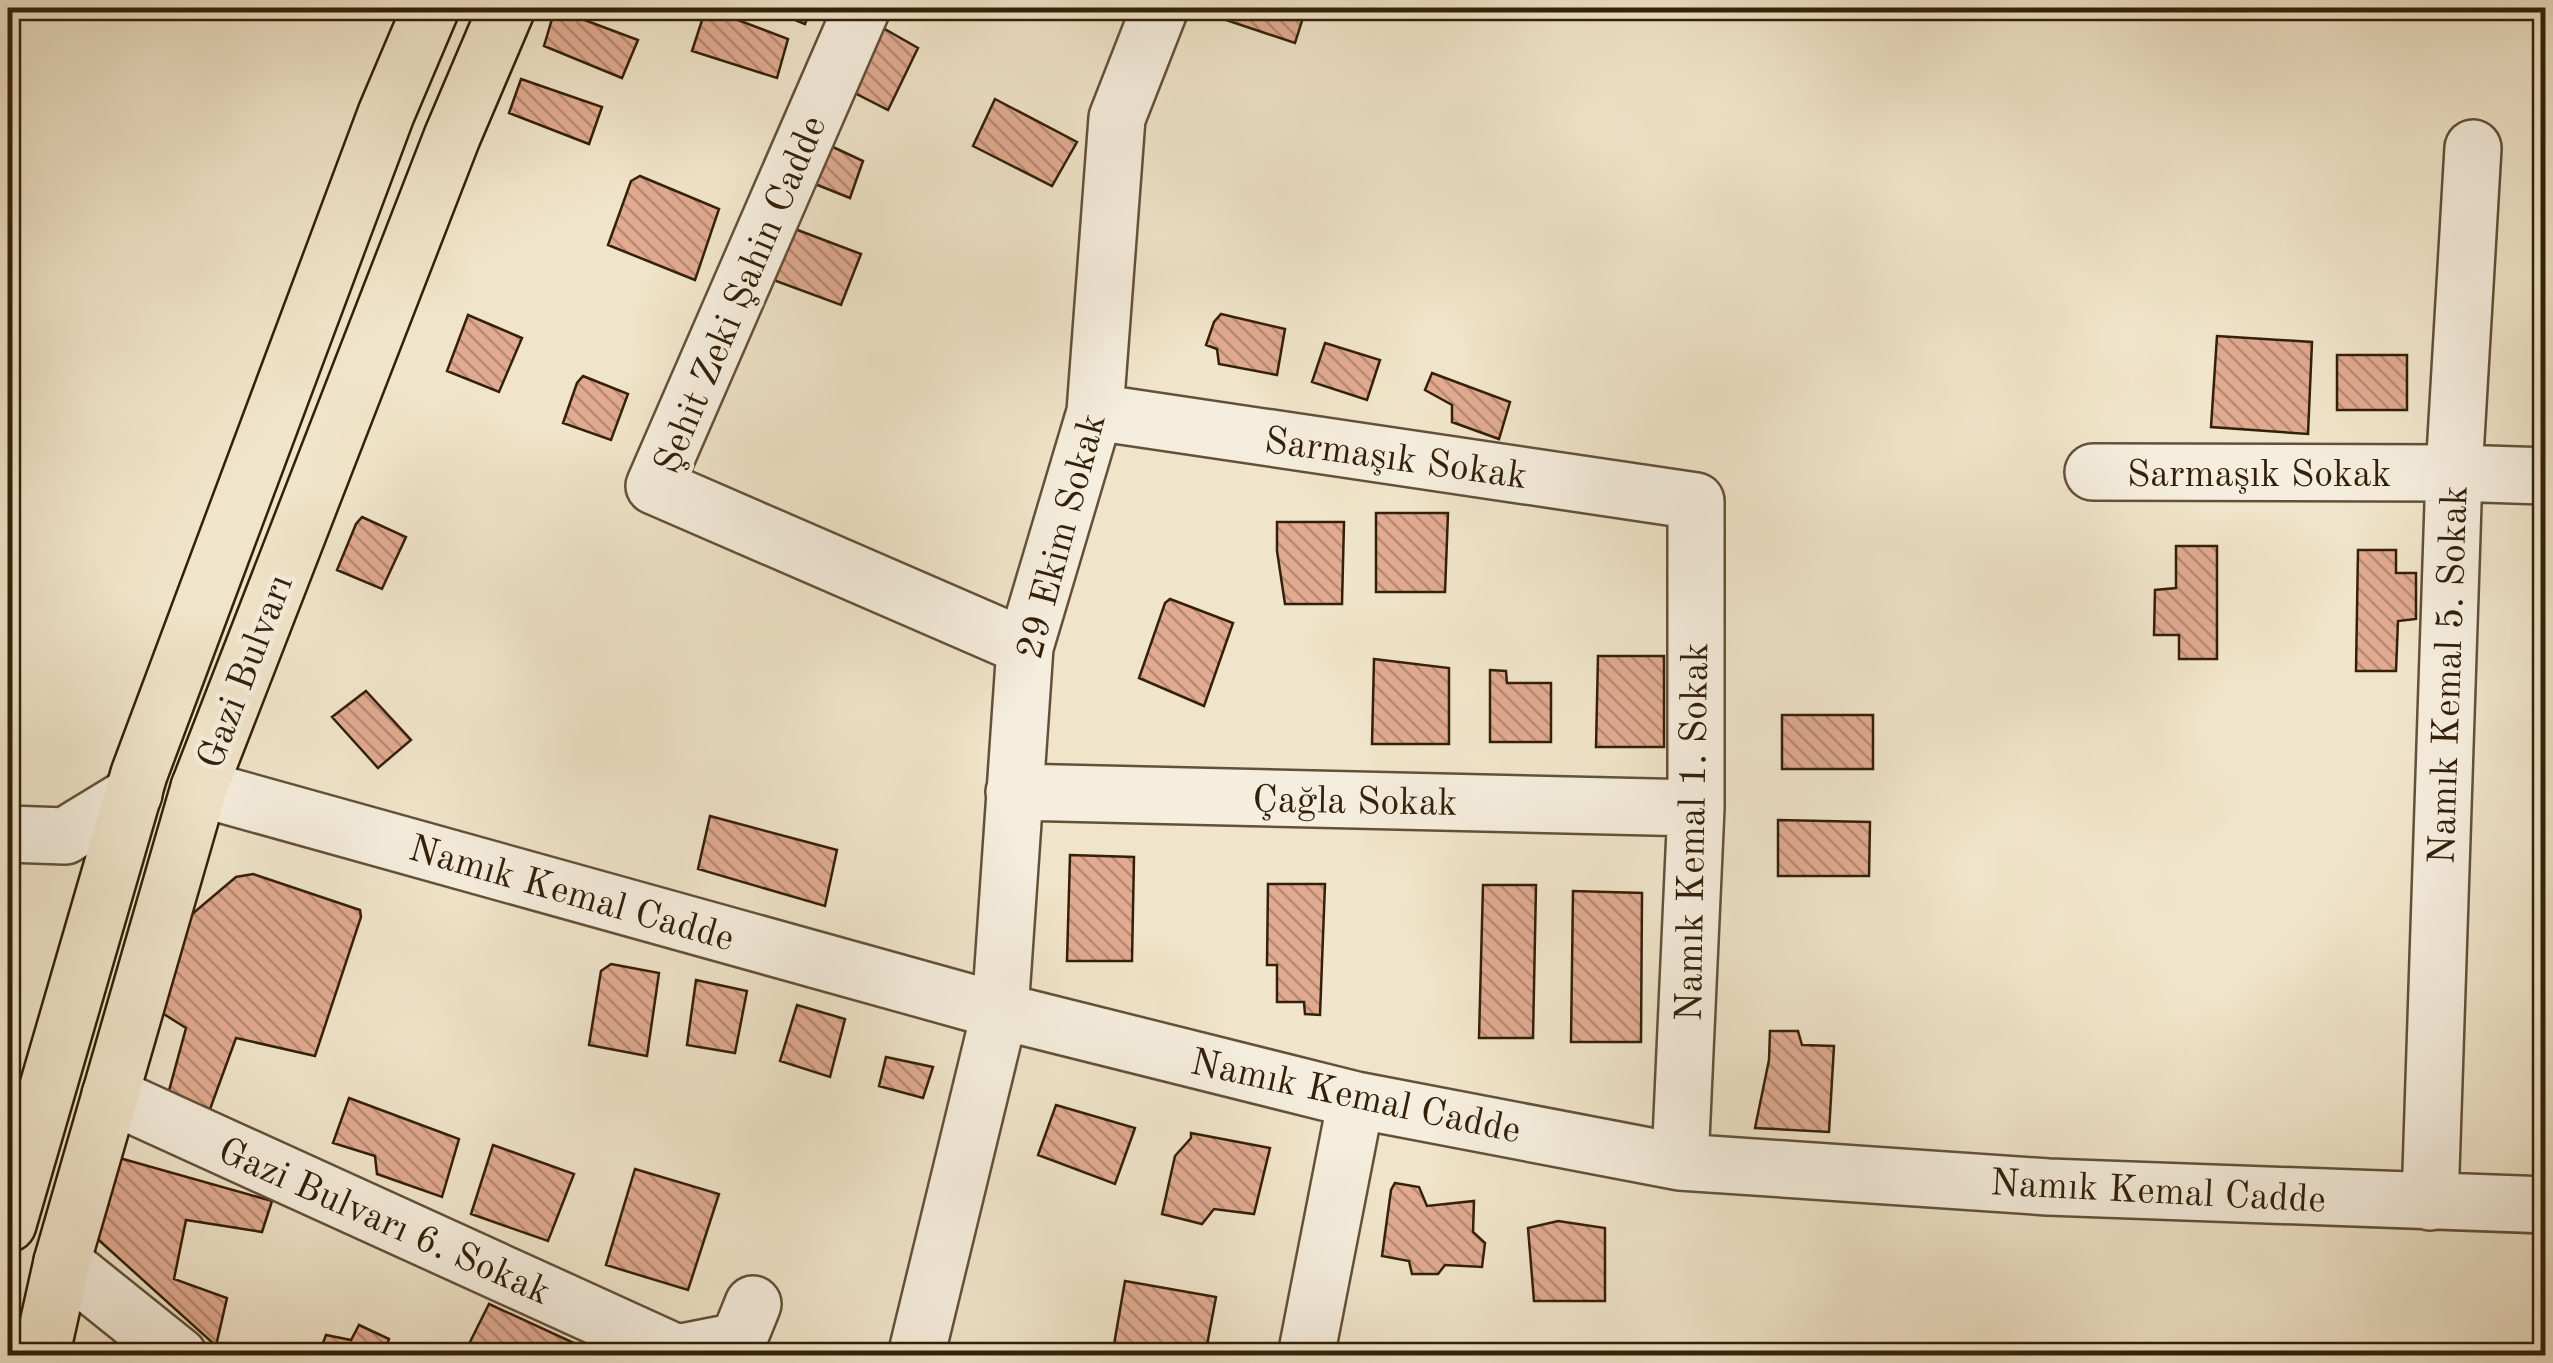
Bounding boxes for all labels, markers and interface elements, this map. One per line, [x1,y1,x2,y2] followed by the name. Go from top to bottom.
[649,111,834,480] street label: Şehit Zeki Şahin Cadde
[1012,410,1114,664] street label: 29 Ekim Sokak
[1262,423,1529,497] street label: Sarmaşık Sokak
[2127,457,2391,495] street label: Sarmaşık Sokak
[2424,485,2476,865] street label: Namık Kemal 5. Sokak
[192,570,301,774] street label: Gazi Bulvarı
[1672,642,1716,1022] street label: Namık Kemal 1. Sokak
[1252,782,1458,824] street label: Çağla Sokak
[404,830,738,959] street label: Namık Kemal Cadde
[1187,1044,1524,1151] street label: Namık Kemal Cadde
[212,1132,555,1313] street label: Gazi Bulvarı 6. Sokak
[1989,1165,2327,1221] street label: Namık Kemal Cadde

